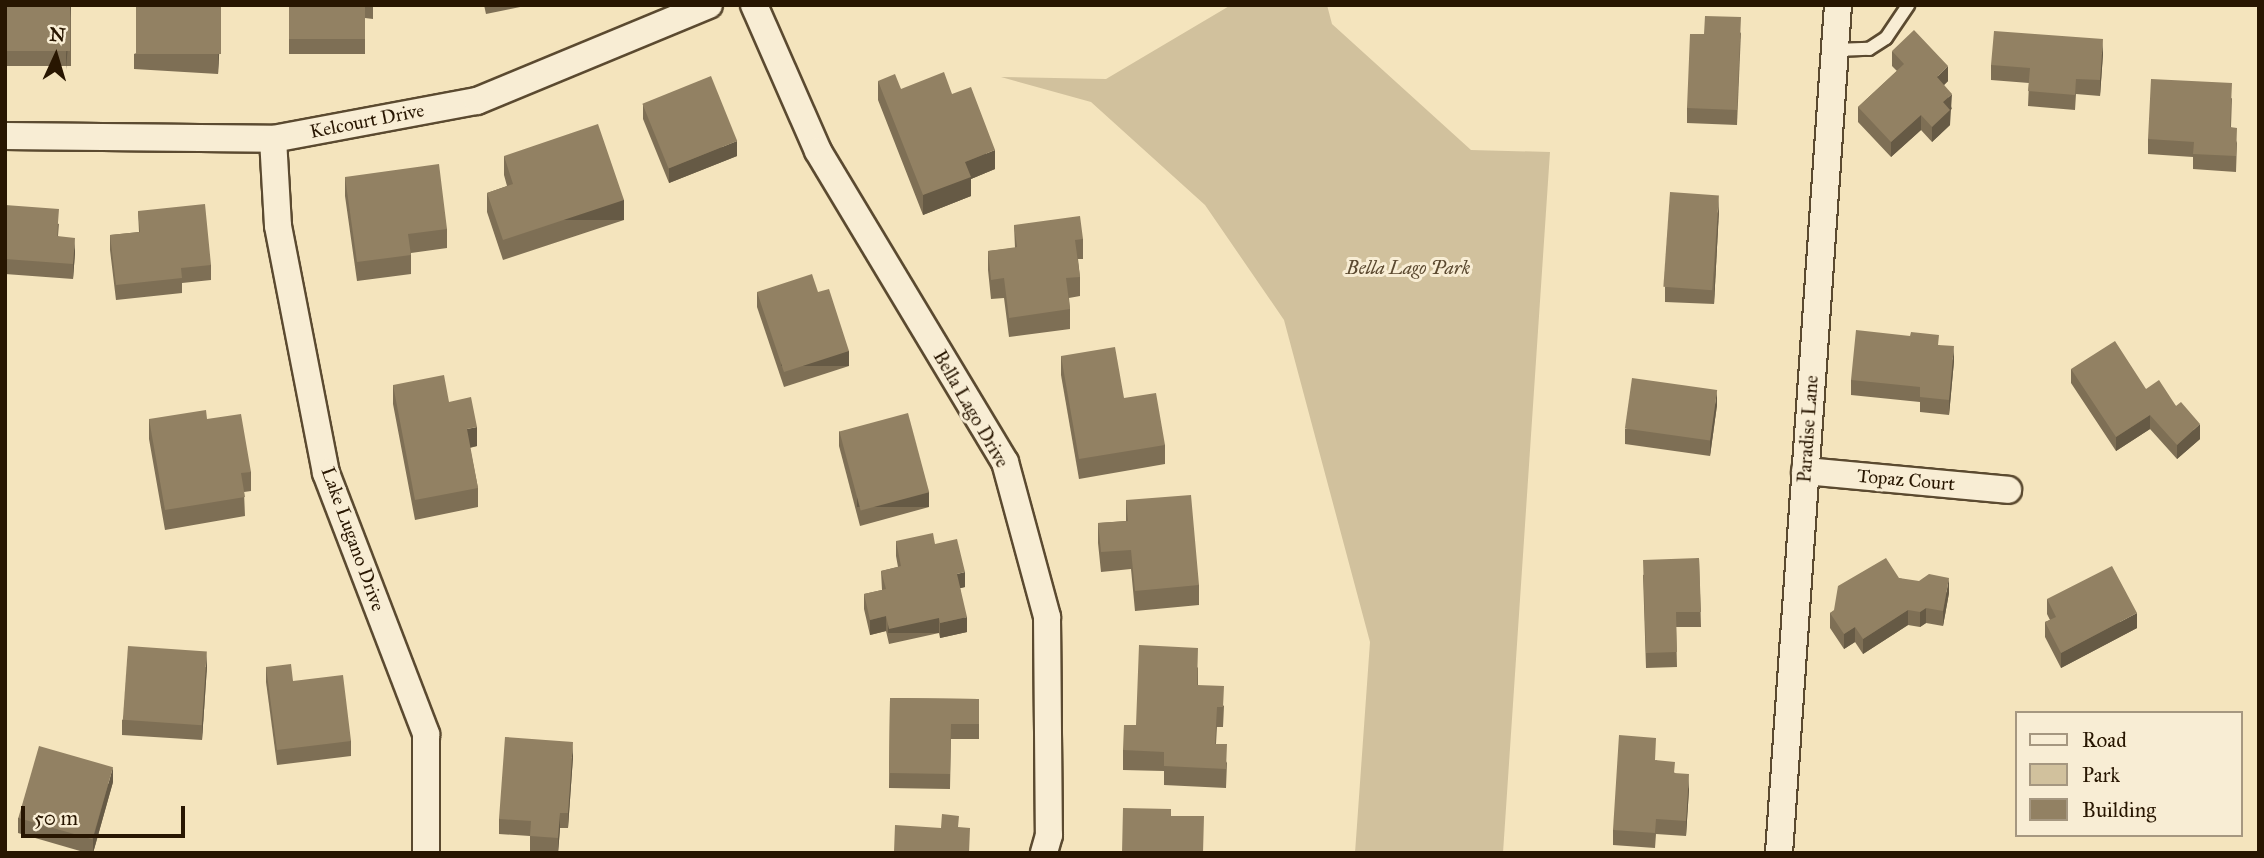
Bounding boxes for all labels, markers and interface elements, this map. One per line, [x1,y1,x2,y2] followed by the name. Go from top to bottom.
[21,21,91,91] north arrow
[49,23,66,47] text: N
[308,99,426,143] street label: Kelcourt Drive
[1346,257,1470,279] park label: Bella Lago Park
[928,346,1014,472] street label: Bella Lago Drive
[1793,375,1823,483] street label: Paradise Lane
[316,464,390,614] street label: Lake Lugano Drive
[1856,464,1956,496] street label: Topaz Court
[2016,711,2243,837] legend
[2082,727,2127,753] text: Road
[2082,762,2120,788] text: Park
[24,792,189,836] scale bar
[2082,797,2156,823] text: Building
[34,805,78,831] text: 50 m

